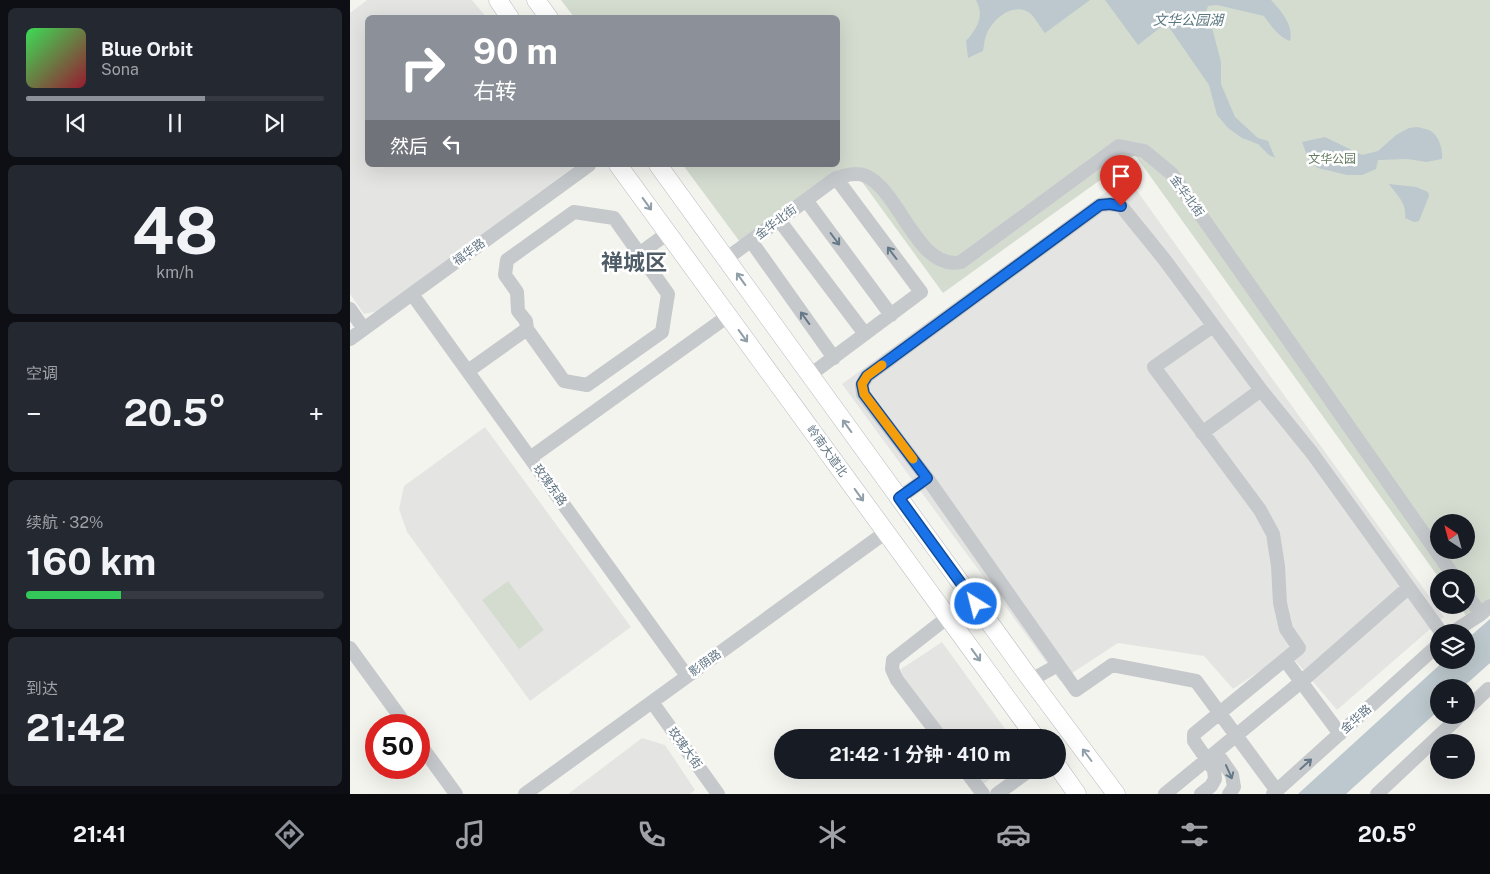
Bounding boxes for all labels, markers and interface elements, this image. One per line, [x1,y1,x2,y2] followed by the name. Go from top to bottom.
[1153,12,1225,28] water label: 文华公园湖
[473,31,558,72] text: 90 m
[390,35,455,100] icon: right
[101,38,193,60] text: Blue Orbit
[101,60,139,79] text: Sona
[473,78,517,104] text: 右转
[62,109,90,137] icon: previous
[161,109,189,137] icon: pause
[260,109,288,137] icon: next
[438,130,466,158] icon: left
[390,135,428,157] text: 然后
[1308,152,1356,166] park label: 文华公园
[1100,155,1142,206] pin
[1107,162,1135,190] icon: arrive
[1167,172,1207,220] street label: 金华北街
[132,192,218,269] text: 48
[642,197,652,211] one-way arrow
[753,202,799,242] street label: 金华北街
[830,232,840,246] one-way arrow
[450,236,488,268] street label: 福华路
[887,246,897,260] one-way arrow
[601,249,667,275] district label: 禅城区
[156,263,194,282] text: km/h
[735,273,746,286] one-way arrow
[800,311,810,325] one-way arrow
[737,328,748,342] one-way arrow
[26,364,58,383] text: 空调
[124,390,226,435] text: 20.5°
[26,397,42,430] text: −
[308,397,324,430] text: +
[842,419,852,433] one-way arrow
[804,423,850,479] street label: 岭南大道北
[530,461,570,509] street label: 玫瑰东路
[854,488,864,502] one-way arrow
[26,513,103,532] text: 续航 · 32%
[1430,514,1475,559] north arrow
[1430,514,1475,779] map controls
[26,539,156,584] text: 160 km
[1430,569,1475,614] button: search
[949,577,1001,629] position arrow
[1430,624,1475,669] button: layers
[686,647,724,679] street label: 影荫路
[970,647,981,661] one-way arrow
[26,679,58,698] text: 到达
[1430,679,1475,724] button: +
[1338,702,1374,736] street label: 金华路
[26,705,126,750] text: 21:42
[365,714,430,779] speed limit sign: 50
[665,724,705,772] street label: 玫瑰大街
[1430,734,1475,779] button: −
[829,743,1011,765] text: 21:42 · 1 分钟 · 410 m
[1082,748,1092,762] one-way arrow
[1300,758,1313,770] one-way arrow
[1225,764,1235,779] one-way arrow
[272,817,307,852] icon: directions
[453,817,488,852] icon: music
[634,817,669,852] icon: phone
[815,817,850,852] icon: climate
[996,817,1031,852] icon: car
[1177,817,1212,852] icon: filters
[73,821,126,847] text: 21:41
[1358,821,1417,847] text: 20.5°

